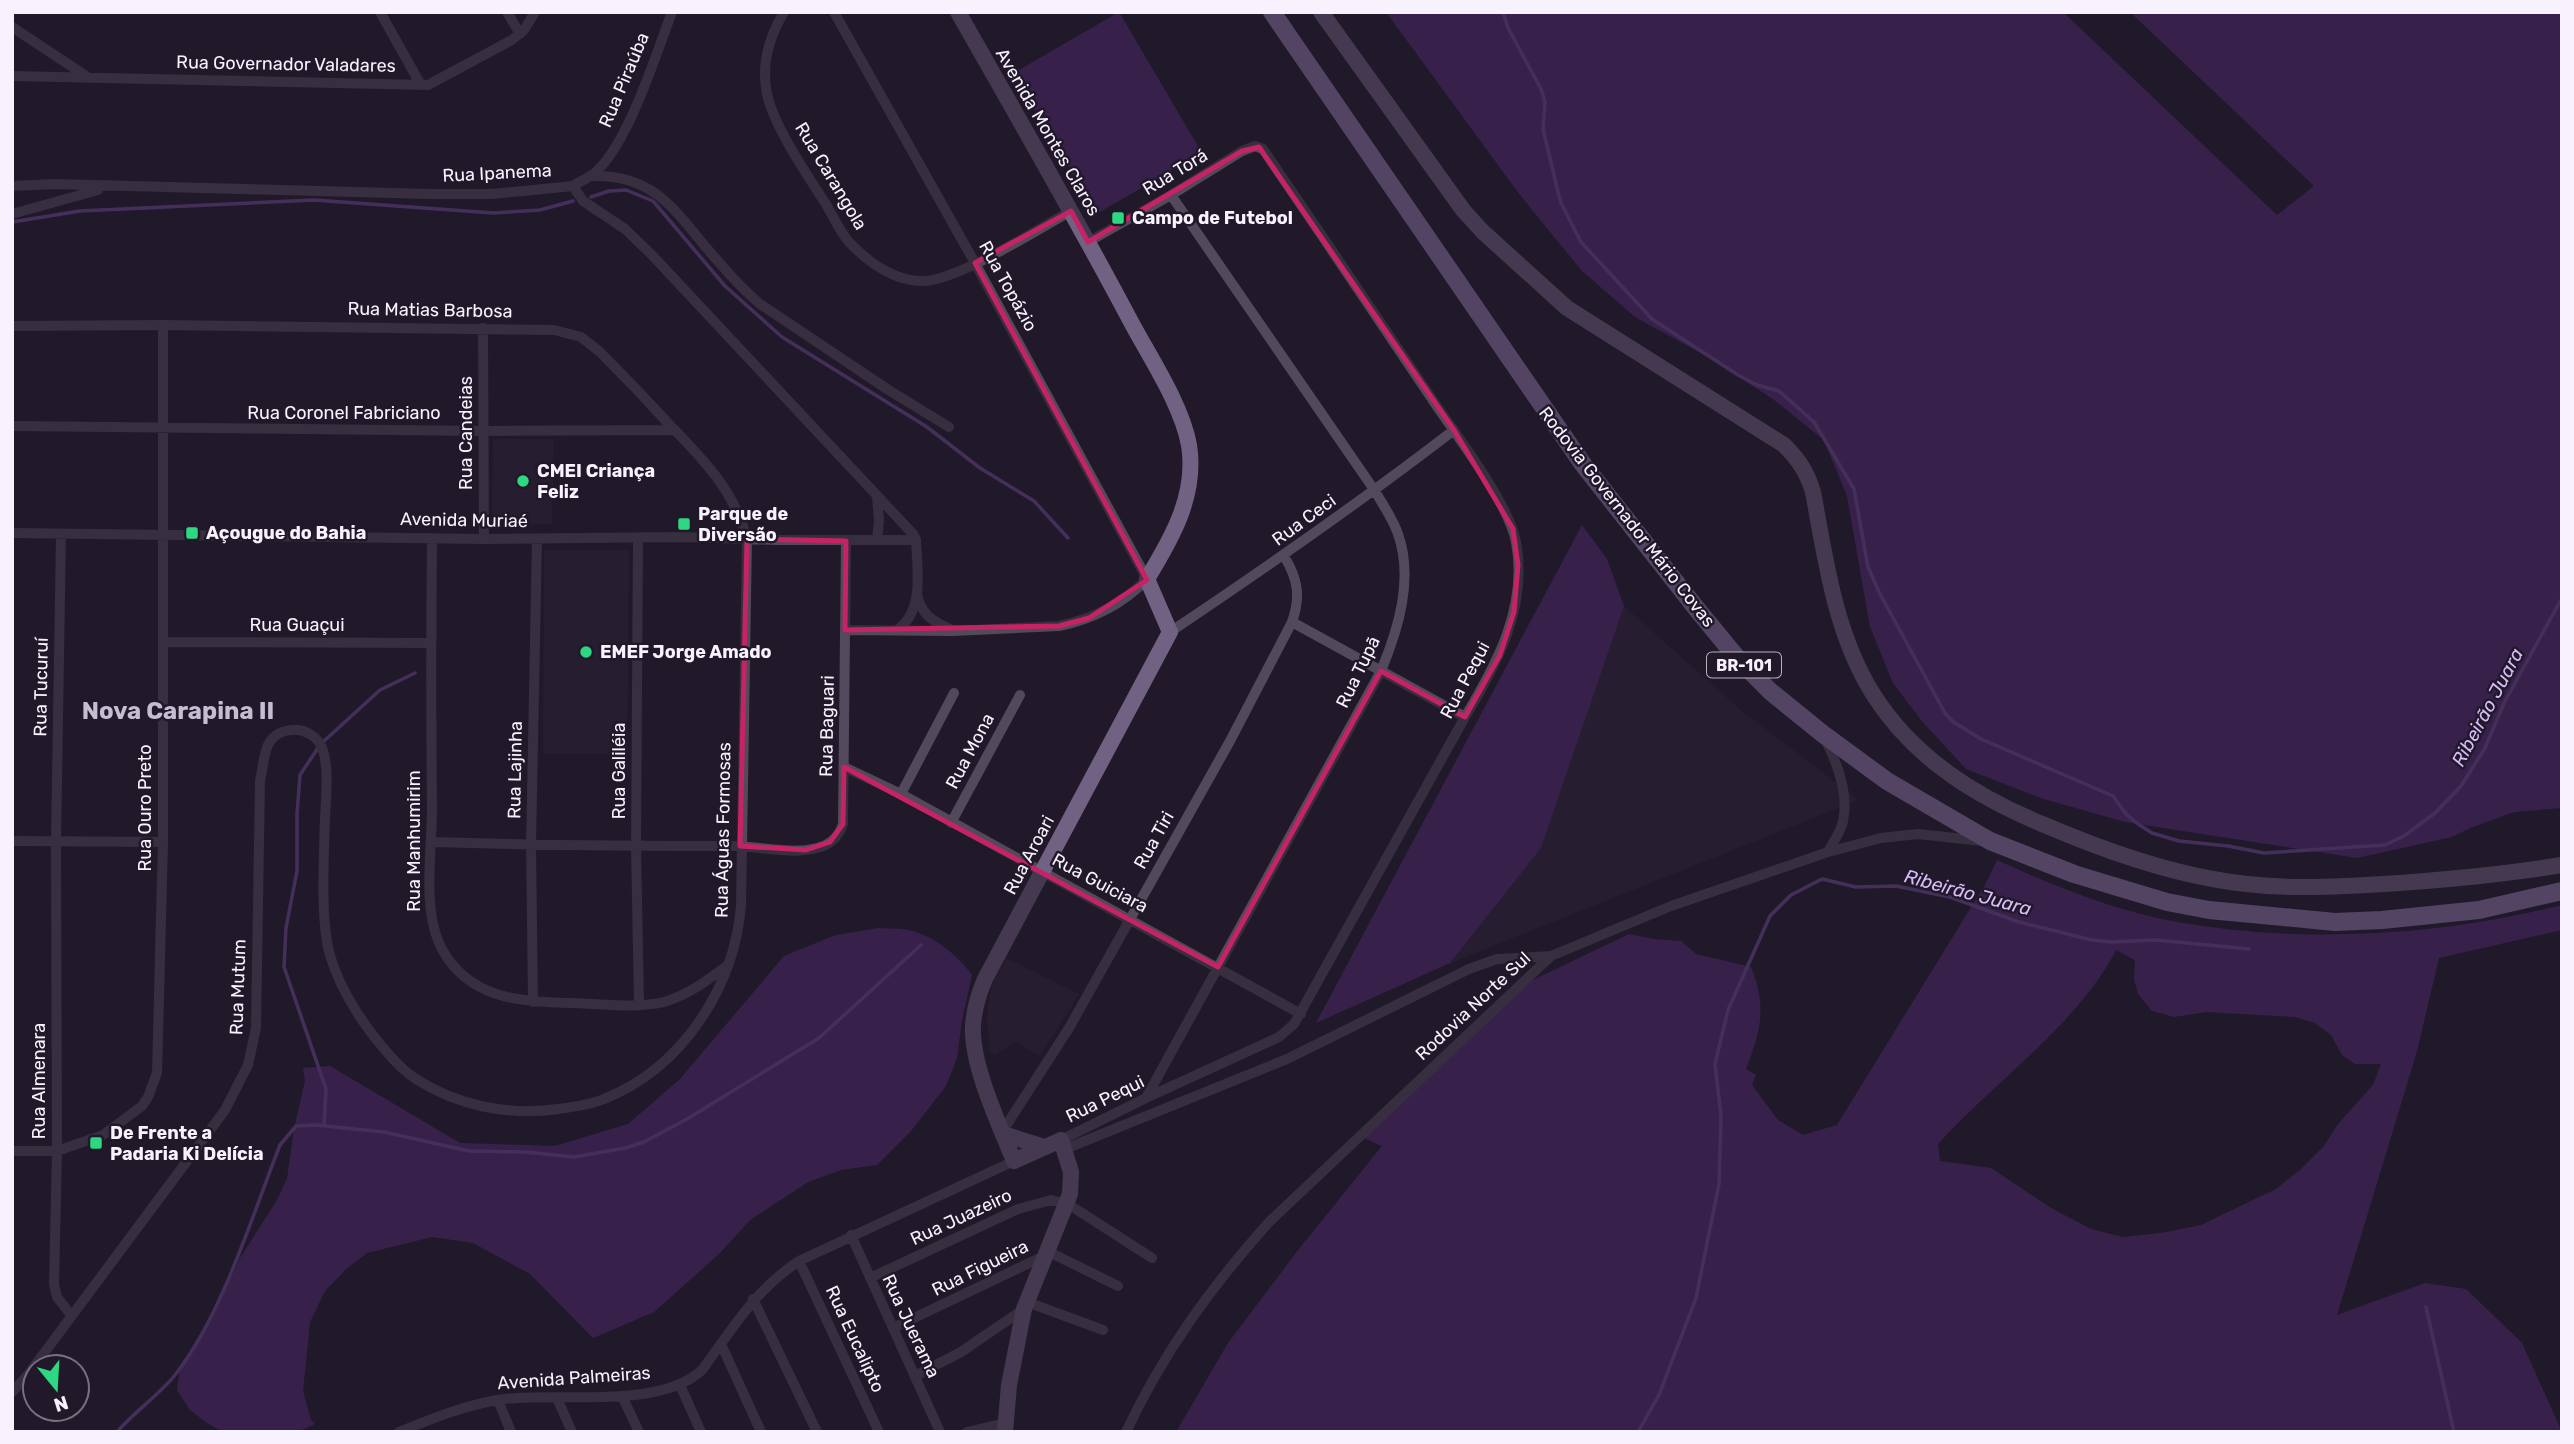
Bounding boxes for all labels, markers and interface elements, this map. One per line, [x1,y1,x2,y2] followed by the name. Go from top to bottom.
[594,29,654,131] street label: Rua Piraúba
[991,44,1105,220] street label: Avenida Montes Claros
[176,51,396,77] street label: Rua Governador Valadares
[790,118,872,234] street label: Rua Carangola
[1138,144,1212,200] street label: Rua Torá
[442,159,552,187] street label: Rua Ipanema
[1132,207,1293,229] place label: Campo de Futebol
[1110,210,1126,226] marker: Campo de Futebol
[974,237,1042,335] street label: Rua Topázio
[347,298,513,322] street label: Rua Matias Barbosa
[455,376,477,490] street label: Rua Candeias
[247,402,441,424] street label: Rua Coronel Fabriciano
[1534,402,1720,632] street label: Rodovia Governador Mário Covas
[537,460,655,503] place label: CMEI Criança Feliz
[515,473,531,489] marker: CMEI Criança Feliz
[1268,490,1340,550] street label: Rua Ceci
[698,503,788,546] place label: Parque de Diversão
[400,508,528,532] street label: Avenida Muriaé
[676,516,692,532] marker: Parque de Diversão
[206,522,366,544] place label: Açougue do Bahia
[184,525,200,541] marker: Açougue do Bahia
[249,614,345,636] street label: Rua Guaçui
[1331,633,1385,711] street label: Rua Tupã
[29,636,53,737] street label: Rua Tucuruí
[1435,638,1495,722] street label: Rua Pequi
[600,641,772,663] place label: EMEF Jorge Amado
[578,644,594,660] marker: EMEF Jorge Amado
[2447,644,2528,770] water label: Ribeirão Juara
[1707,652,1781,678] road number: BR-101
[815,675,839,777] street label: Rua Baguari
[82,697,274,725] district label: Nova Carapina II
[941,709,999,793] street label: Rua Mona
[503,721,527,819] street label: Rua Lajinha
[608,723,630,819] street label: Rua Galiléia
[710,742,736,918] street label: Rua Águas Formosas
[134,744,156,872] street label: Rua Ouro Preto
[403,770,425,912] street label: Rua Manhumirim
[1129,807,1179,873] street label: Rua Tiri
[999,812,1059,898] street label: Rua Aroari
[1048,849,1152,917] street label: Rua Guiciara
[1902,864,2034,920] water label: Ribeirão Juara
[225,939,251,1035] street label: Rua Mutum
[1411,947,1535,1065] street label: Rodovia Norte Sul
[28,1023,50,1139] street label: Rua Almenara
[1062,1071,1148,1127] street label: Rua Pequi
[110,1122,264,1165] place label: De Frente a Padaria Ki Delícia
[88,1135,104,1151] marker: De Frente a Padaria Ki Delícia
[907,1184,1015,1250] street label: Rua Juazeiro
[928,1235,1032,1301] street label: Rua Figueira
[877,1271,945,1381] street label: Rua Juerama
[821,1282,889,1396] street label: Rua Eucalipto
[21,1353,91,1423] north arrow
[497,1362,651,1394] street label: Avenida Palmeiras
[51,1391,71,1417] text: N

